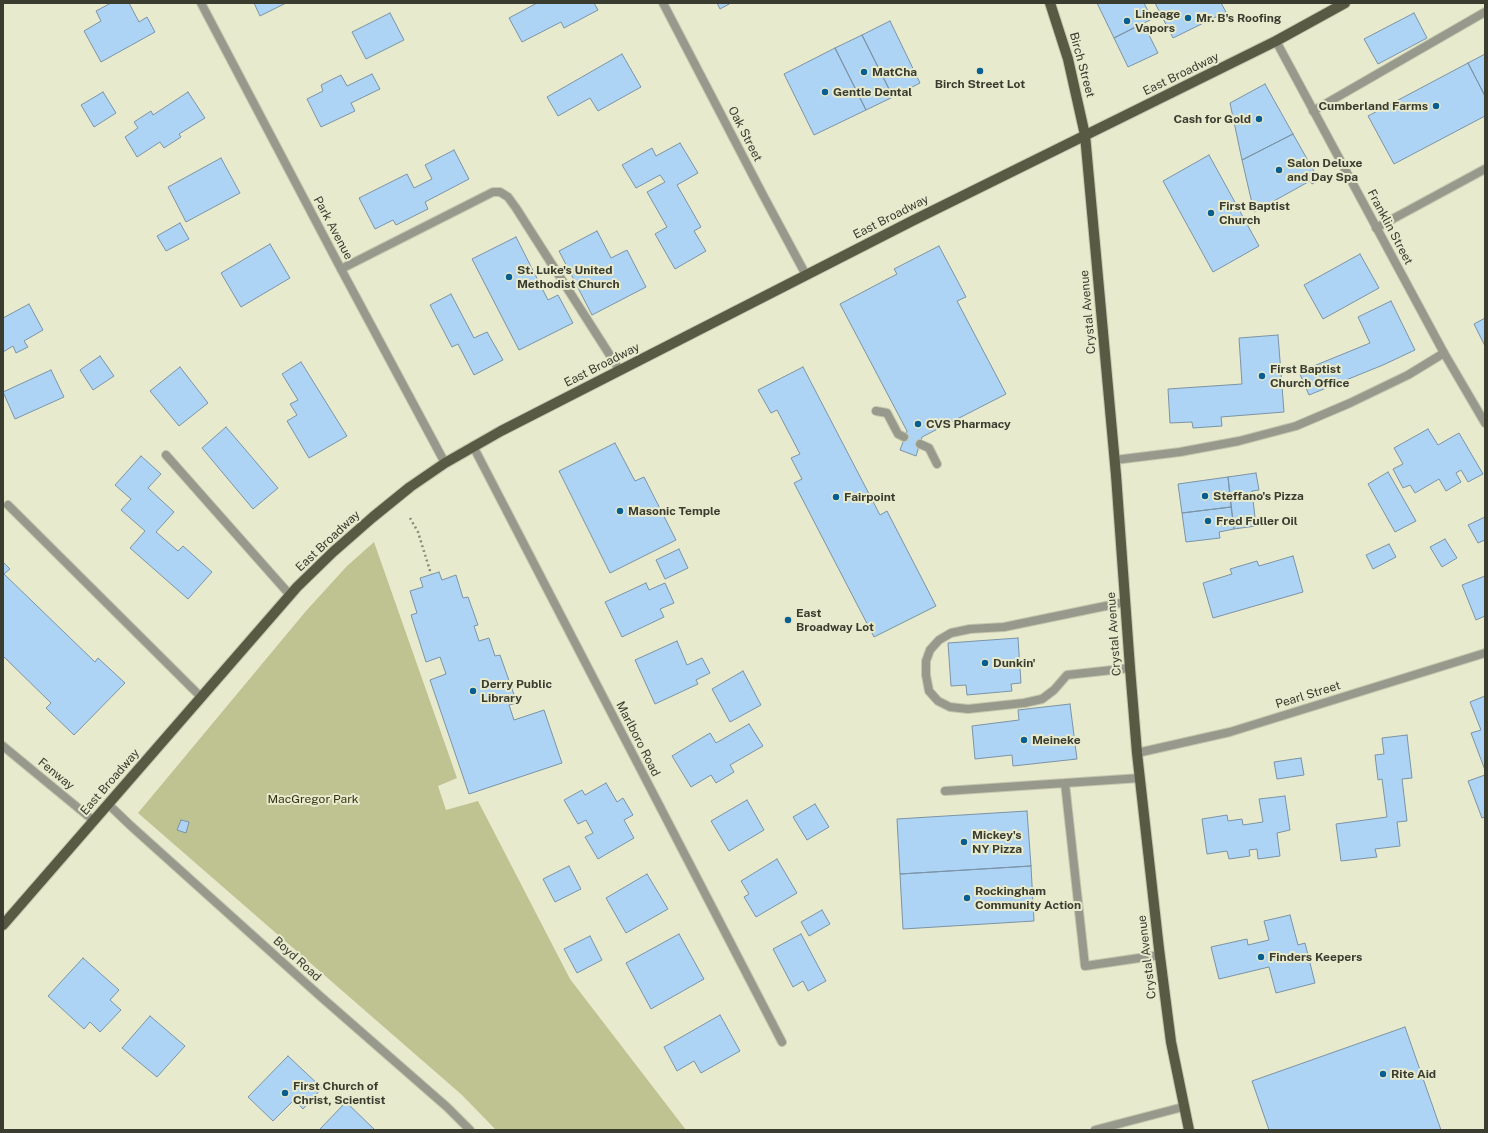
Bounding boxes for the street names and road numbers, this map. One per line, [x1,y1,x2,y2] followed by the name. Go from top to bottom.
[1066,31,1098,99] street label: Birch Street
[1141,49,1221,99] street label: East Broadway
[725,104,765,164] street label: Oak Street
[1364,187,1416,267] street label: Franklin Street
[851,192,931,242] street label: East Broadway
[310,194,356,262] street label: Park Avenue
[1077,269,1099,355] street label: Crystal Avenue
[562,340,642,390] street label: East Broadway
[293,508,363,574] street label: East Broadway
[1104,591,1124,677] street label: Crystal Avenue
[1274,678,1342,712] street label: Pearl Street
[613,699,663,779] street label: Marlboro Road
[77,746,143,818] street label: East Broadway
[35,755,77,793] street label: Fenway
[1135,914,1159,1000] street label: Crystal Avenue
[270,934,324,984] street label: Boyd Road

